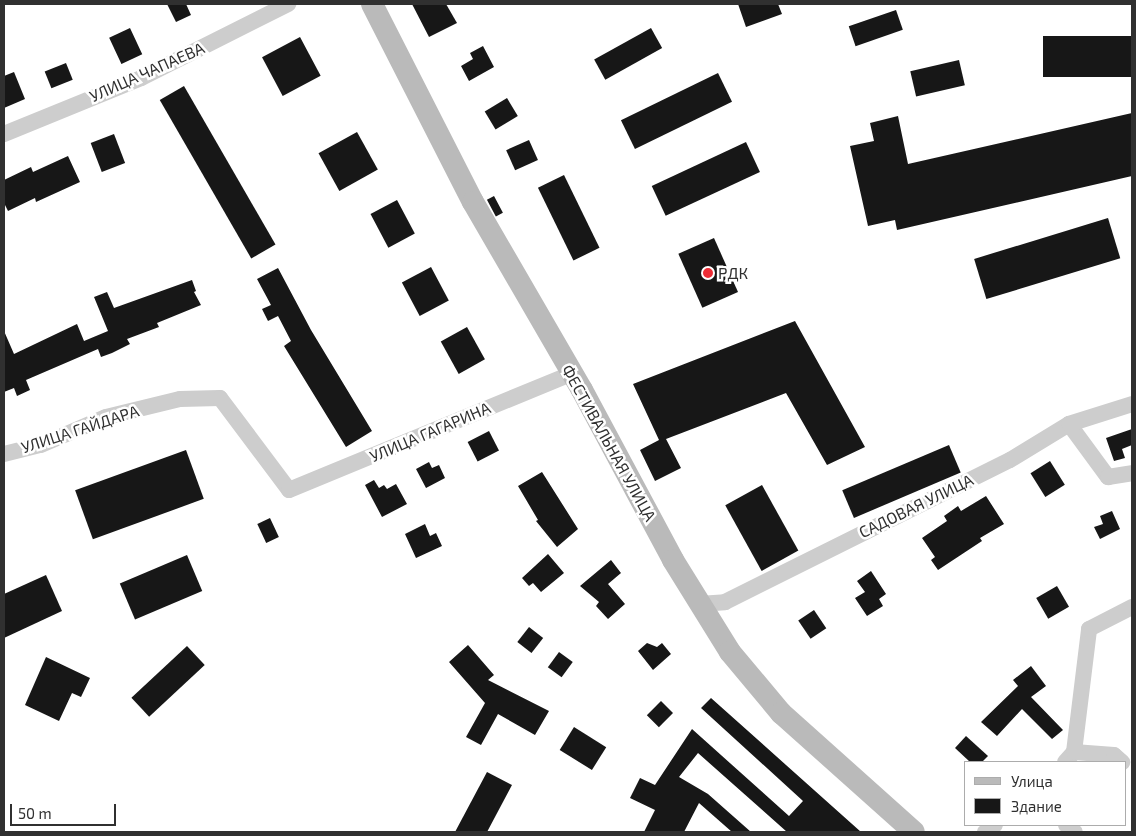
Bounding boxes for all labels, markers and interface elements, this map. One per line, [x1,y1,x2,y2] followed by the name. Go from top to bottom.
[87,38,207,106] street label: УЛИЦА ЧАПАЕВА
[718,263,748,283] place label: РДК
[702,267,714,279] marker: РДК
[558,361,660,525] street label: ФЕСТИВАЛЬНАЯ УЛИЦА
[367,398,493,466] street label: УЛИЦА ГАГАРИНА
[19,401,141,457] street label: УЛИЦА ГАЙДАРА
[856,470,976,542] street label: САДОВАЯ УЛИЦА
[964,761,1126,826] legend
[1011,772,1053,790] text: Улица
[12,794,119,826] scale bar
[1011,797,1062,815] text: Здание
[18,804,52,822] text: 50 m

